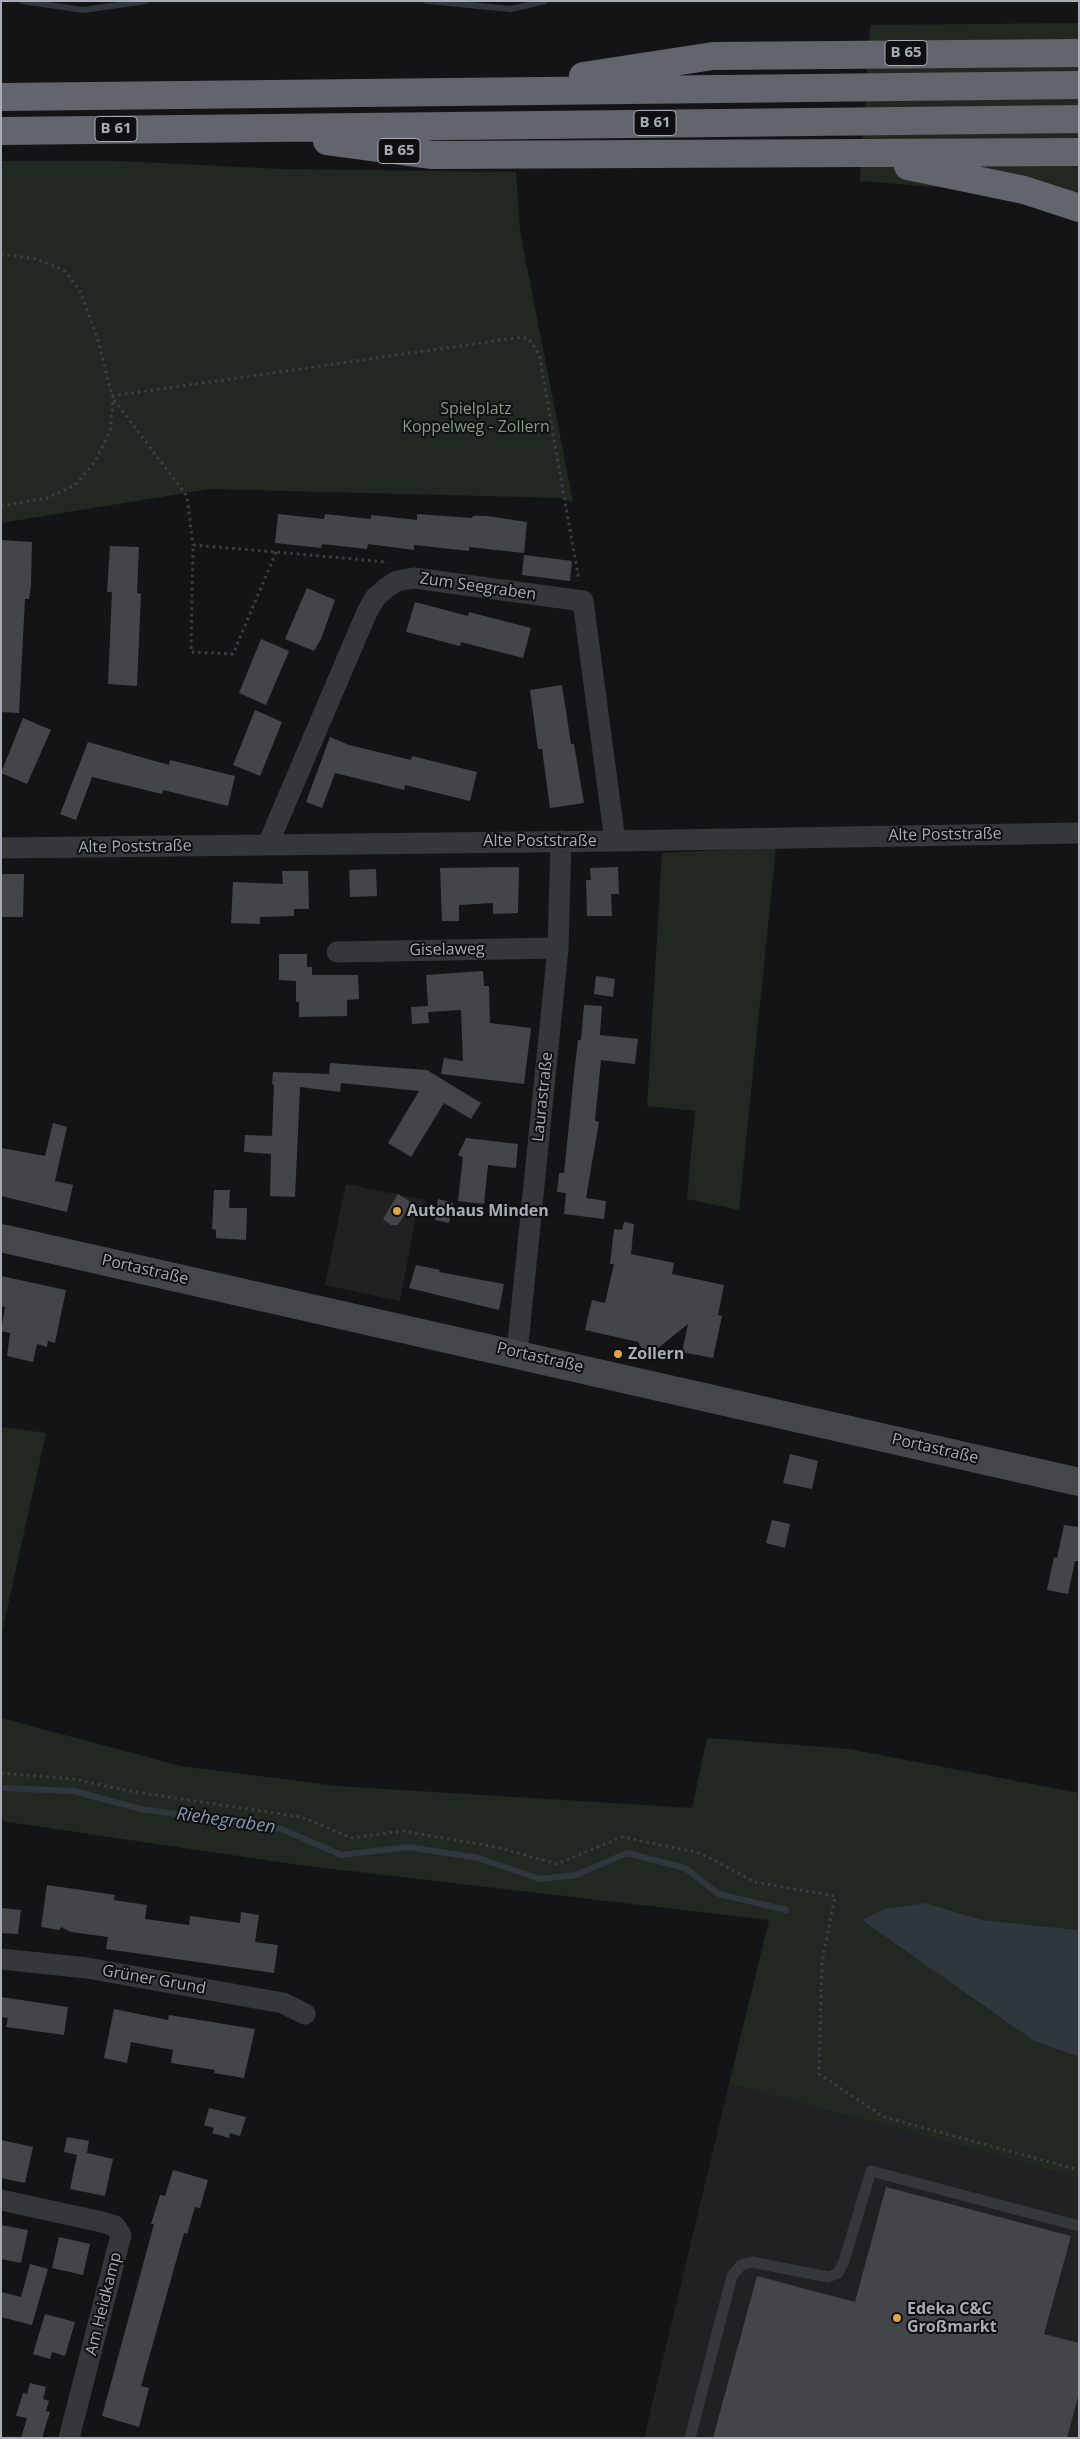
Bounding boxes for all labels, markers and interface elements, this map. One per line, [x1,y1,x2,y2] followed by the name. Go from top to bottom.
[885,40,927,66] road number: B 65
[634,110,676,136] road number: B 61
[95,116,137,142] road number: B 61
[378,138,420,164] road number: B 65
[402,399,550,437] park label: Spielplatz Koppelweg - Zollern
[419,569,537,605] street label: Zum Seegraben
[888,824,1002,846] street label: Alte Poststraße
[483,831,597,851] street label: Alte Poststraße
[78,836,192,858] street label: Alte Poststraße
[409,940,485,960] street label: Giselaweg
[529,1051,557,1143] street label: Laurastraße
[407,1201,549,1221] place label: Autohaus Minden
[391,1205,403,1217] marker: Autohaus Minden
[100,1251,190,1289] street label: Portastraße
[495,1339,585,1377] street label: Portastraße
[628,1344,684,1364] place label: Zollern
[612,1348,624,1360] marker: Zollern
[890,1430,980,1468] street label: Portastraße
[175,1803,277,1839] water label: Riehegraben
[101,1961,207,1999] street label: Grüner Grund
[82,2250,126,2358] street label: Am Heidkamp
[907,2299,997,2337] place label: Edeka C&C Großmarkt
[891,2312,903,2324] marker: Edeka C&C Großmarkt

